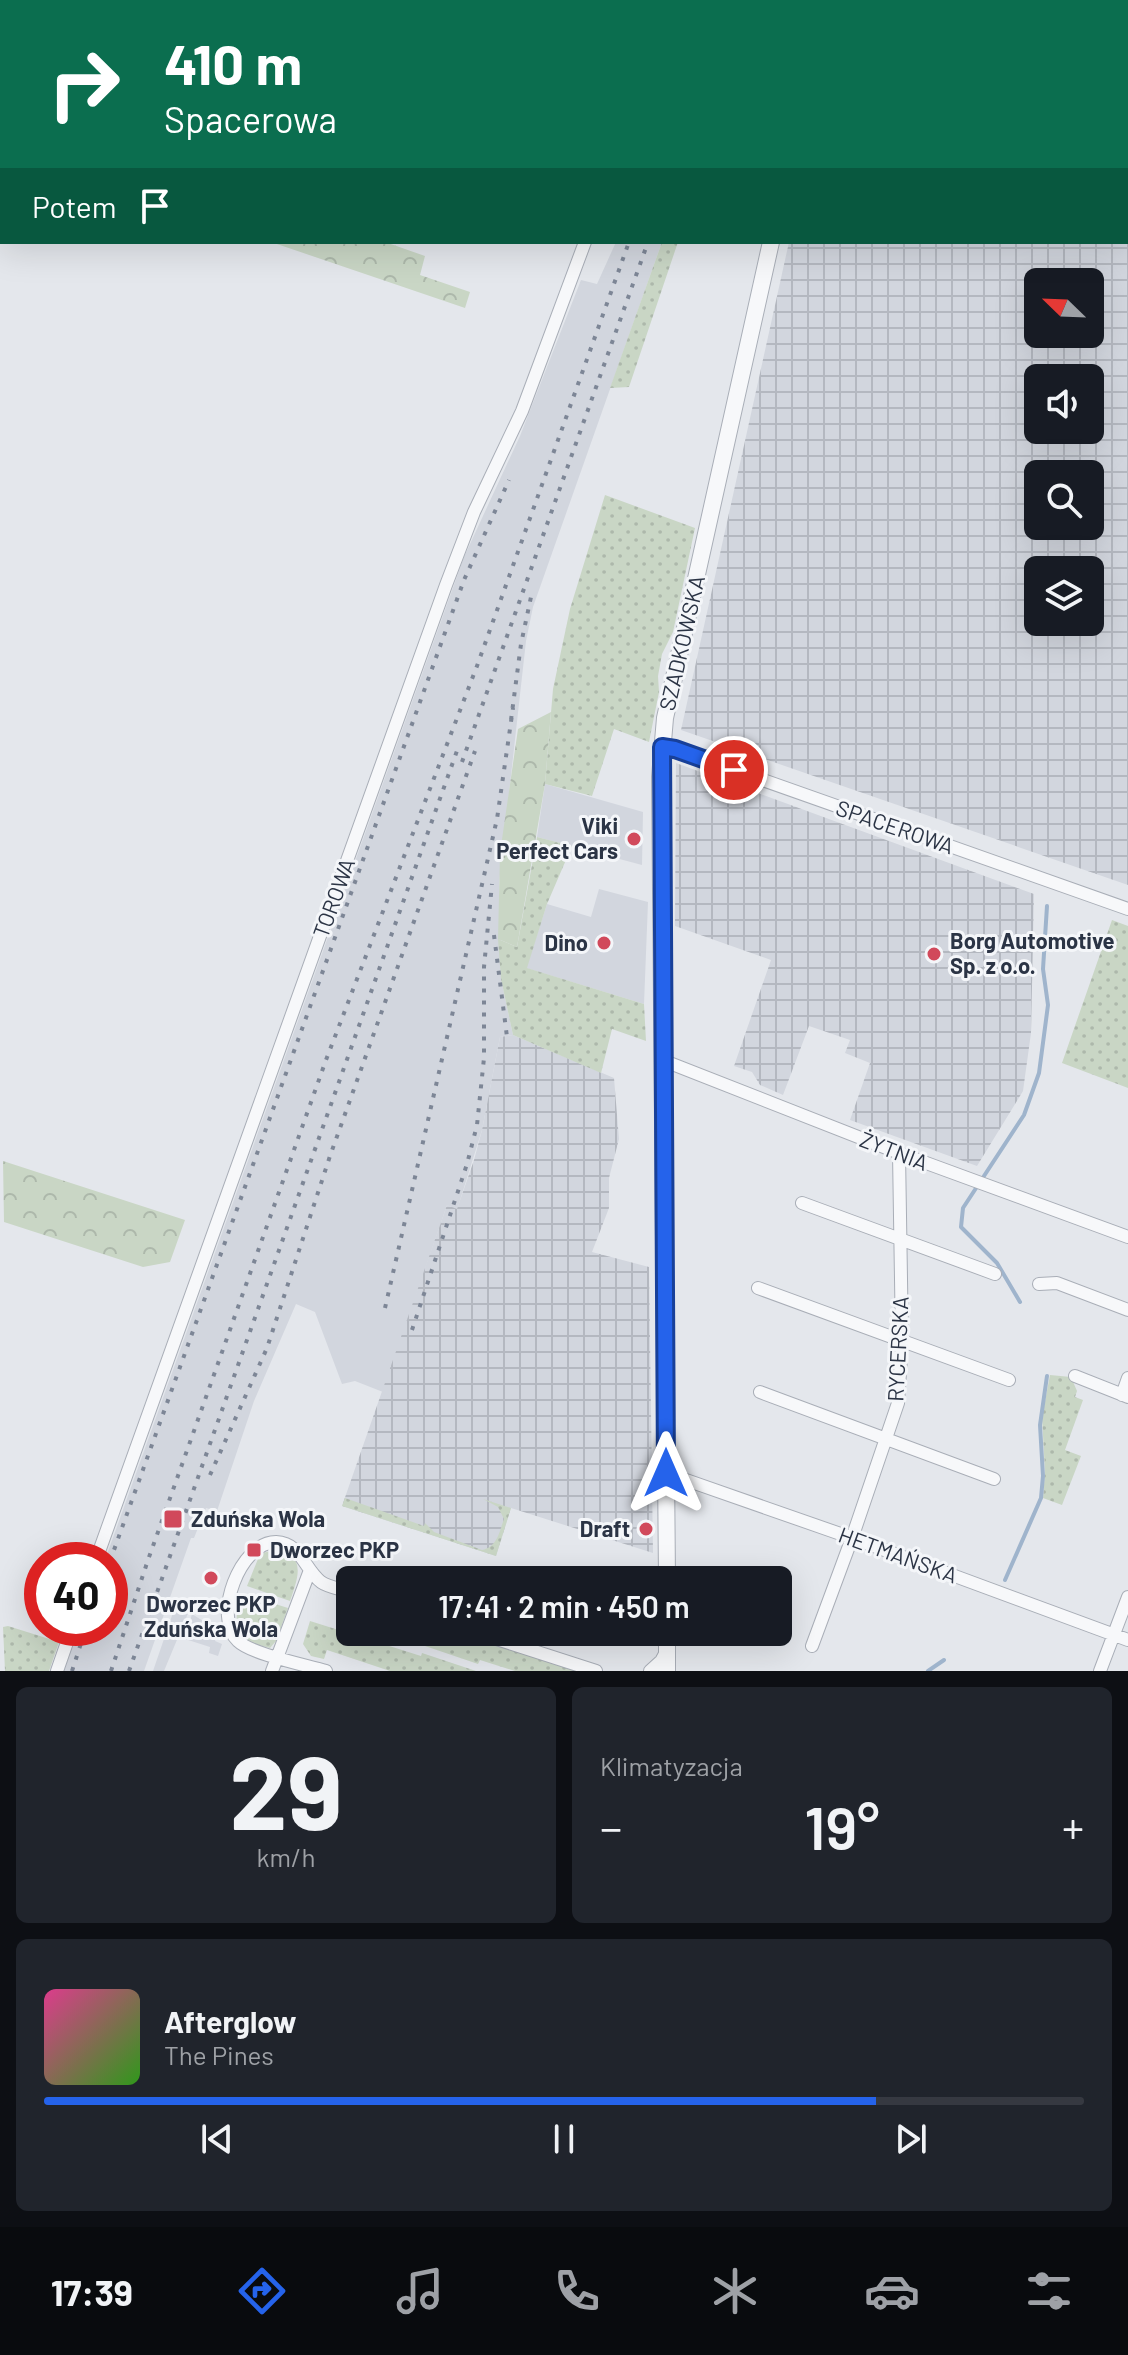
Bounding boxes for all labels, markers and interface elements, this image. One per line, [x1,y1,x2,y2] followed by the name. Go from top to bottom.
[164,29,302,96] text: 410 m
[32,32,136,136] icon: right
[164,97,337,140] text: Spacerowa
[133,184,177,228] icon: arrive
[32,188,117,224] text: Potem
[1024,268,1104,348] north arrow
[1024,268,1104,636] map controls
[1024,364,1104,444] button: sound
[1024,460,1104,540] button: search
[1024,556,1104,636] button: layers
[653,573,709,713] street label: SZADKOWSKA
[700,736,768,804] pin
[712,748,756,792] icon: arrive
[833,794,958,858] street label: SPACEROWA
[496,812,618,863] place label: Viki Perfect Cars
[625,830,643,848] marker: Viki Perfect Cars
[307,854,359,941] street label: TOROWA
[950,927,1115,978] place label: Borg Automotive Sp. z o.o.
[545,929,588,955] place label: Dino
[595,934,613,952] marker: Dino
[925,945,943,963] marker: Borg Automotive Sp. z o.o.
[857,1125,932,1175] street label: ŻYTNIA
[881,1296,913,1402] street label: RYCERSKA
[624,1431,708,1515] position arrow
[191,1505,325,1531] place label: Zduńska Wola
[162,1508,184,1530] marker: Zduńska Wola
[580,1515,630,1541] place label: Draft
[637,1520,655,1538] marker: Draft
[835,1521,961,1588] street label: HETMAŃSKA
[270,1536,399,1562] place label: Dworzec PKP
[245,1541,263,1559] marker: Dworzec PKP
[24,1542,128,1646] speed limit sign: 40
[202,1569,220,1587] marker: Dworzec PKP Zduńska Wola
[438,1588,690,1624] text: 17:41 · 2 min · 450 m
[144,1590,278,1641] place label: Dworzec PKP Zduńska Wola
[229,1726,343,1851] text: 29
[600,1750,743,1781] text: Klimatyzacja
[804,1790,880,1862] text: 19°
[600,1800,622,1853] text: −
[1062,1800,1084,1853] text: +
[257,1841,315,1872] text: km/h
[164,2003,297,2039] text: Afterglow
[164,2039,274,2070] text: The Pines
[195,2117,239,2161] icon: previous
[542,2117,586,2161] icon: pause
[889,2117,933,2161] icon: next
[234,2263,290,2319] icon: directions
[392,2263,448,2319] icon: music
[549,2263,605,2319] icon: phone
[707,2263,763,2319] icon: climate
[864,2263,920,2319] icon: car
[1021,2263,1077,2319] icon: filters
[51,2270,133,2313] text: 17:39

